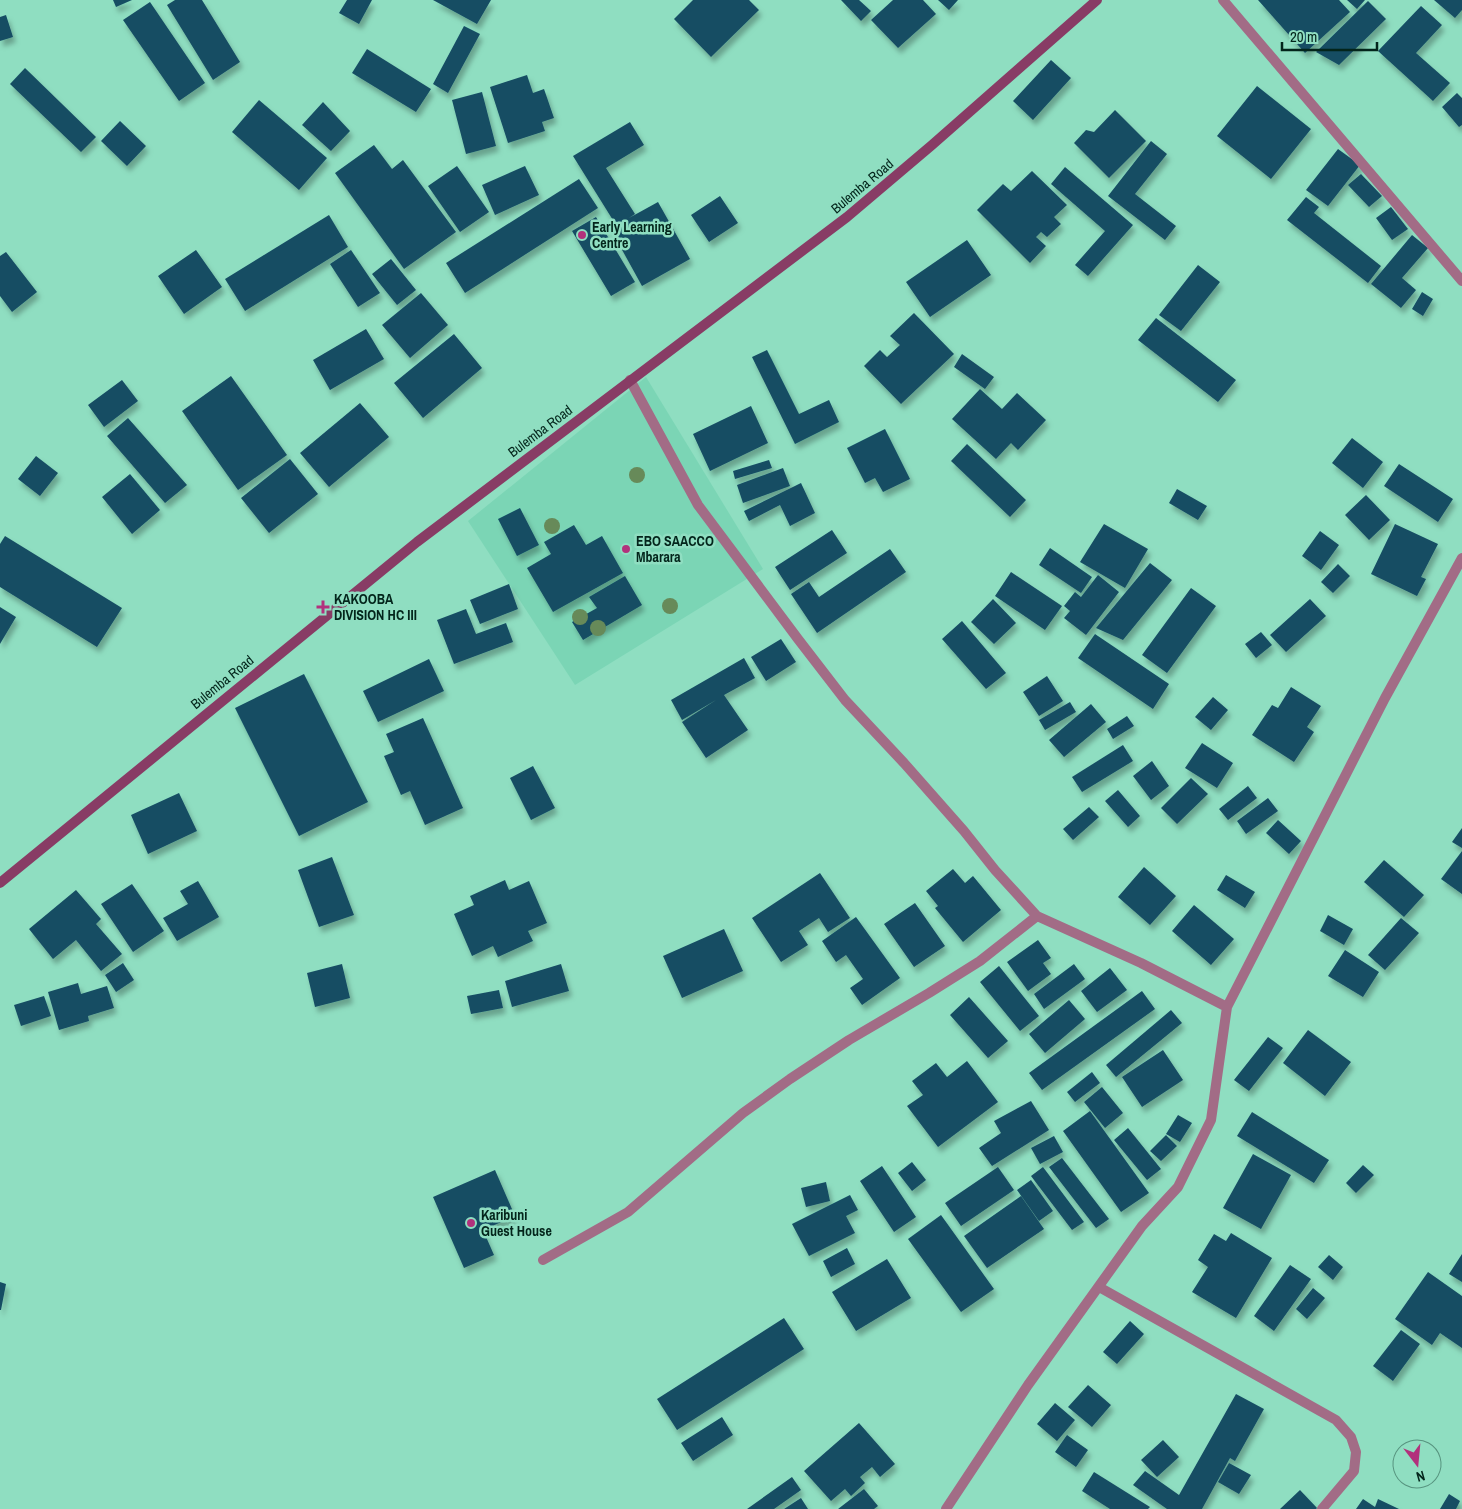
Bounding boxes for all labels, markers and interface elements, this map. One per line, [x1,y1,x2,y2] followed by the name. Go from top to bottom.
[1282,20,1377,52] scale bar
[1290,26,1317,47] text: 20 m
[827,155,897,217] street label: Bulemba Road
[592,218,672,252] place label: Early Learning Centre
[576,229,588,241] marker: Early Learning Centre
[504,401,576,461] street label: Bulemba Road
[636,532,714,566] place label: EBO SAACCO Mbarara
[620,543,632,555] marker: EBO SAACCO Mbarara
[334,590,417,624] place label: KAKOOBA DIVISION HC III
[316,600,330,614] marker: KAKOOBA DIVISION HC III
[187,651,257,713] street label: Bulemba Road
[481,1206,552,1240] place label: Karibuni Guest House
[465,1217,477,1229] marker: Karibuni Guest House
[1392,1439,1442,1489] north arrow
[1414,1467,1427,1486] text: N

